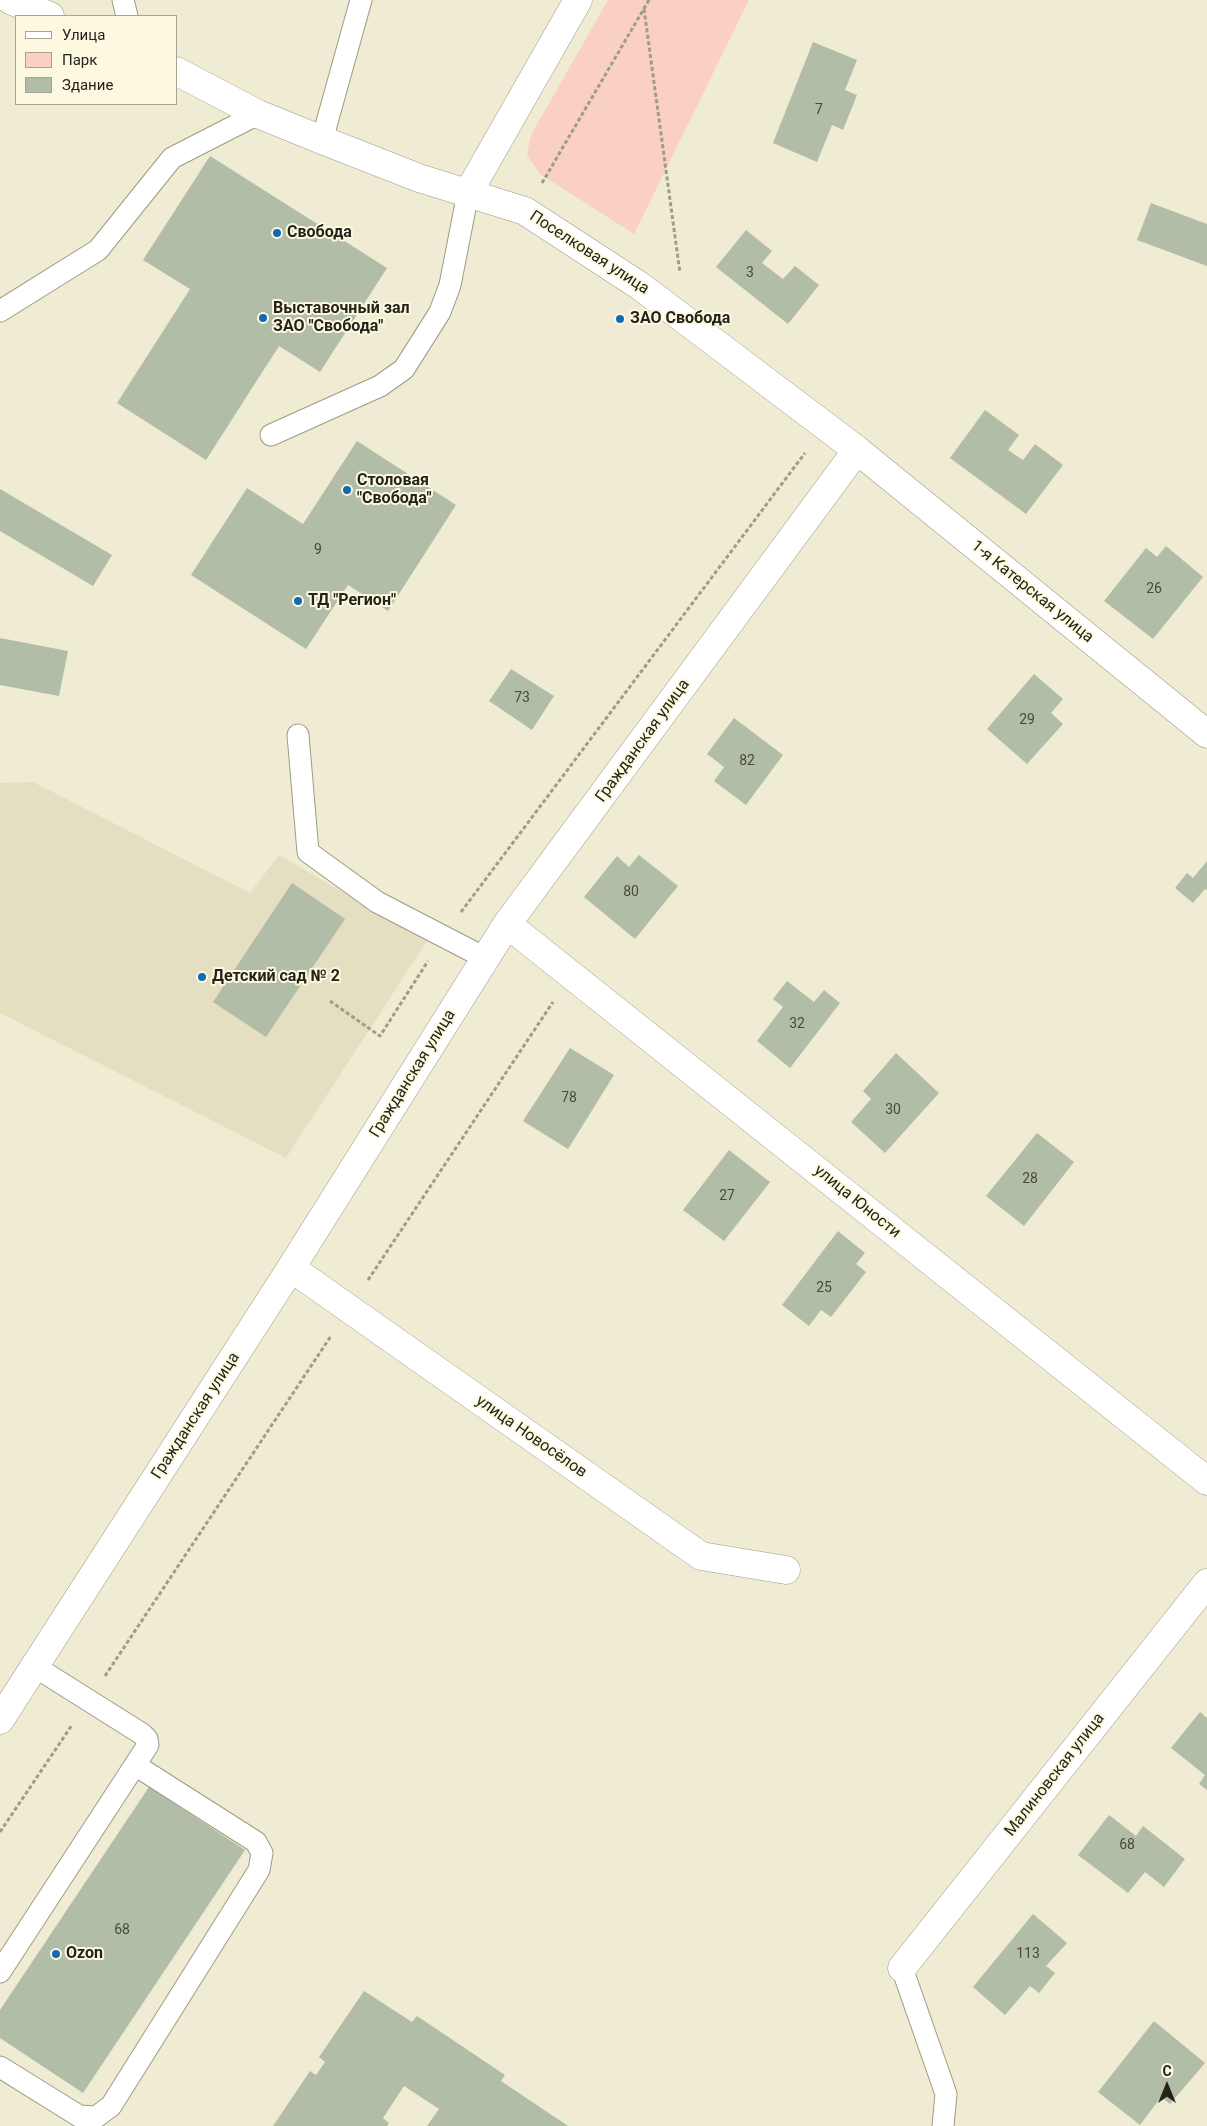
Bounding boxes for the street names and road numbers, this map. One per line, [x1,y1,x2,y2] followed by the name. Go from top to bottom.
[526,207,652,299] street label: Поселковая улица
[967,537,1097,647] street label: 1-я Катерская улица
[592,676,694,806] street label: Гражданская улица
[366,1006,460,1142] street label: Гражданская улица
[810,1161,904,1243] street label: улица Юности
[148,1349,244,1483] street label: Гражданская улица
[472,1392,590,1482] street label: улица Новосёлов
[1001,1710,1109,1840] street label: Малиновская улица

